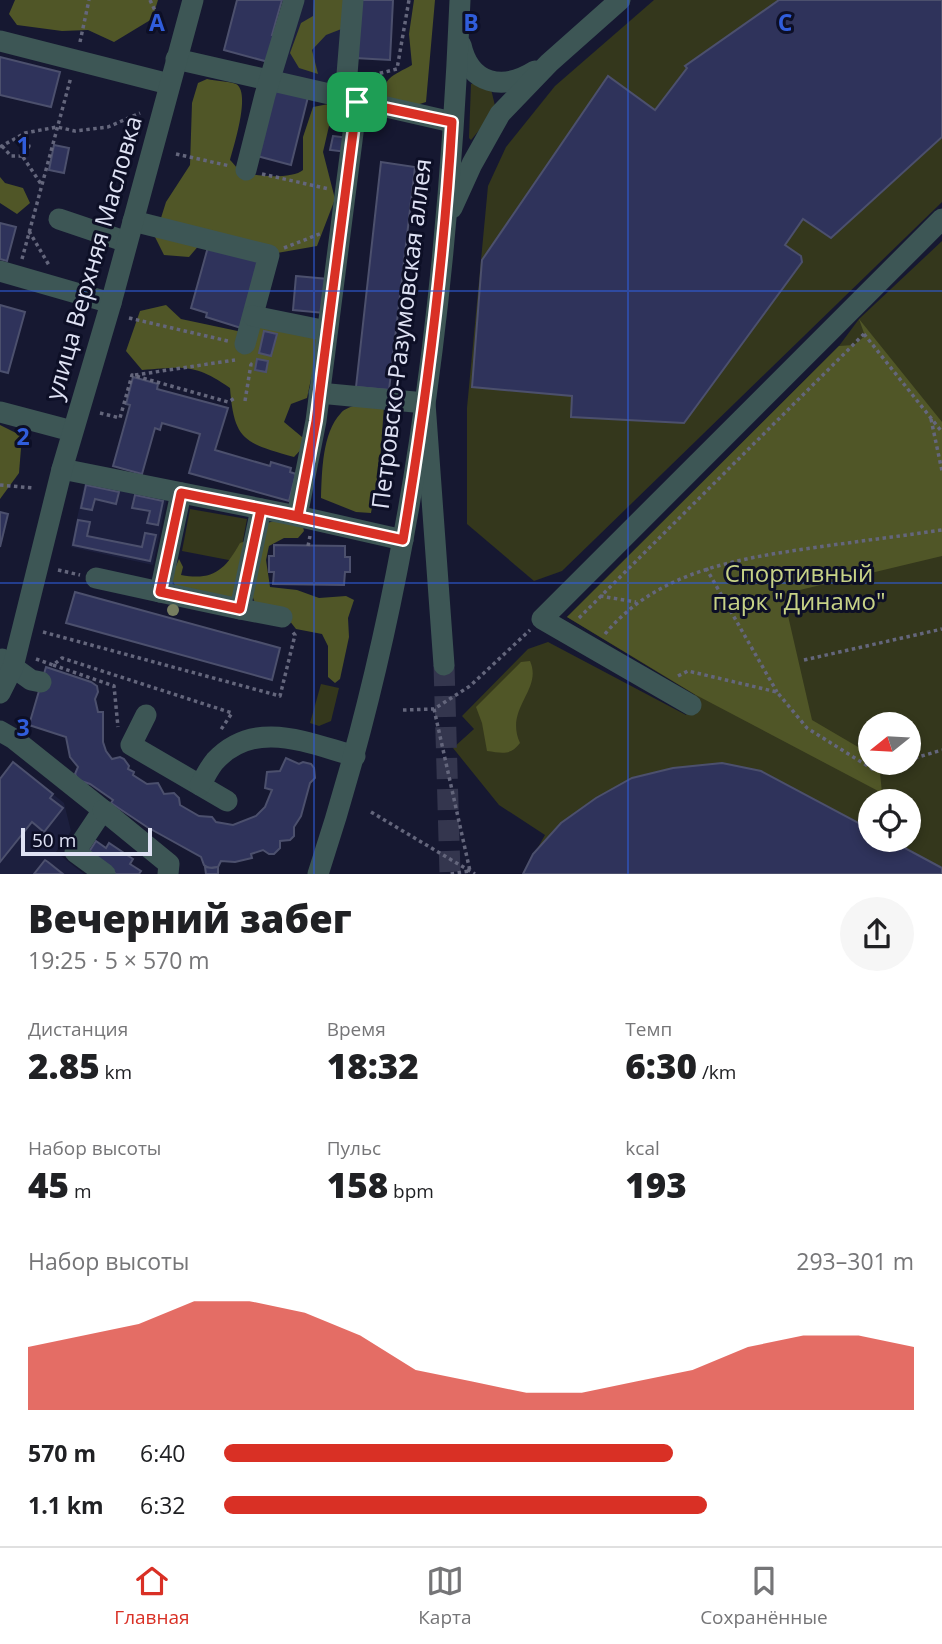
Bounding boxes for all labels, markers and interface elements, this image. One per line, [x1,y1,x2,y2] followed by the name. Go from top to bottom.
[149,6,165,38] text: A
[463,6,479,38] text: B
[778,6,792,38] text: C
[327,72,387,132] pin
[338,83,376,121] icon: arrive
[36,112,149,403] street label: улица Верхняя Масловка
[16,129,30,161] text: 1
[363,157,438,511] street label: Петровско-Разумовская аллея
[16,420,30,452] text: 2
[713,556,885,617] park label: Спортивный парк "Динамо"
[16,711,30,743] text: 3
[858,712,920,775] north arrow
[858,712,921,852] map controls
[858,789,921,852] button: locate
[21,825,152,857] scale bar
[32,827,76,853] text: 50 m
[28,892,352,944] text: Вечерний забег
[840,897,914,971] button: share
[28,944,210,976] text: 19:25 · 5 × 570 m
[28,1016,128,1042] text: Дистанция
[327,1016,386,1042] text: Время
[625,1016,672,1042] text: Темп
[28,1042,100,1089] text: 2.85
[327,1042,419,1089] text: 18:32
[625,1042,697,1089] text: 6:30
[100,1059,132,1085] text: km
[697,1059,736,1085] text: /km
[28,1135,161,1161] text: Набор высоты
[327,1135,381,1161] text: Пульс
[625,1135,660,1161] text: kcal
[28,1161,69,1208] text: 45
[327,1161,388,1208] text: 158
[625,1161,687,1208] text: 193
[69,1178,92,1204] text: m
[388,1178,434,1204] text: bpm
[28,1245,190,1277] text: Набор высоты
[796,1245,914,1277] text: 293–301 m
[28,1437,96,1469] text: 570 m
[140,1437,186,1469] text: 6:40
[28,1489,104,1521] text: 1.1 km
[140,1489,186,1521] text: 6:32
[114,1562,190,1630] tab: Главная
[418,1562,472,1630] tab: Карта
[700,1562,828,1630] tab: Сохранённые

